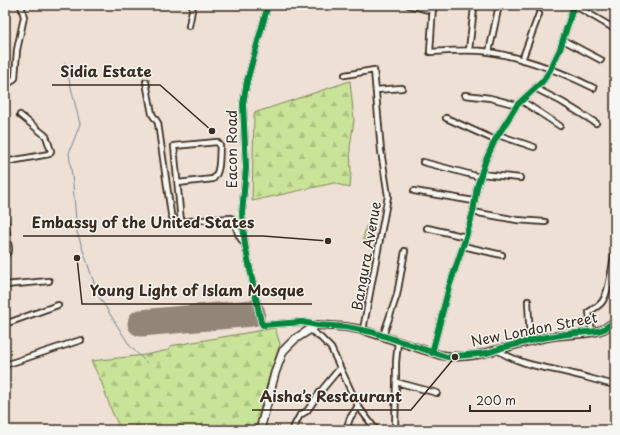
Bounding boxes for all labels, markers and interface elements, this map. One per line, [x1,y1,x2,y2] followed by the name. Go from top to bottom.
[52,58,160,85] callout: Sidia Estate
[60,59,152,82] text: Sidia Estate
[221,110,242,188] street label: Eacon Road
[346,199,386,312] street label: Bangura Avenue
[23,209,263,236] callout: Embassy of the United States
[32,210,254,233] text: Embassy of the United States
[82,277,312,304] callout: Young Light of Islam Mosque
[90,278,304,301] text: Young Light of Islam Mosque
[469,306,599,352] street label: New London Street
[252,383,411,410] callout: Aisha’s Restaurant
[260,384,402,407] text: Aisha’s Restaurant
[470,387,590,413] scale bar
[476,391,516,409] text: 200 m

